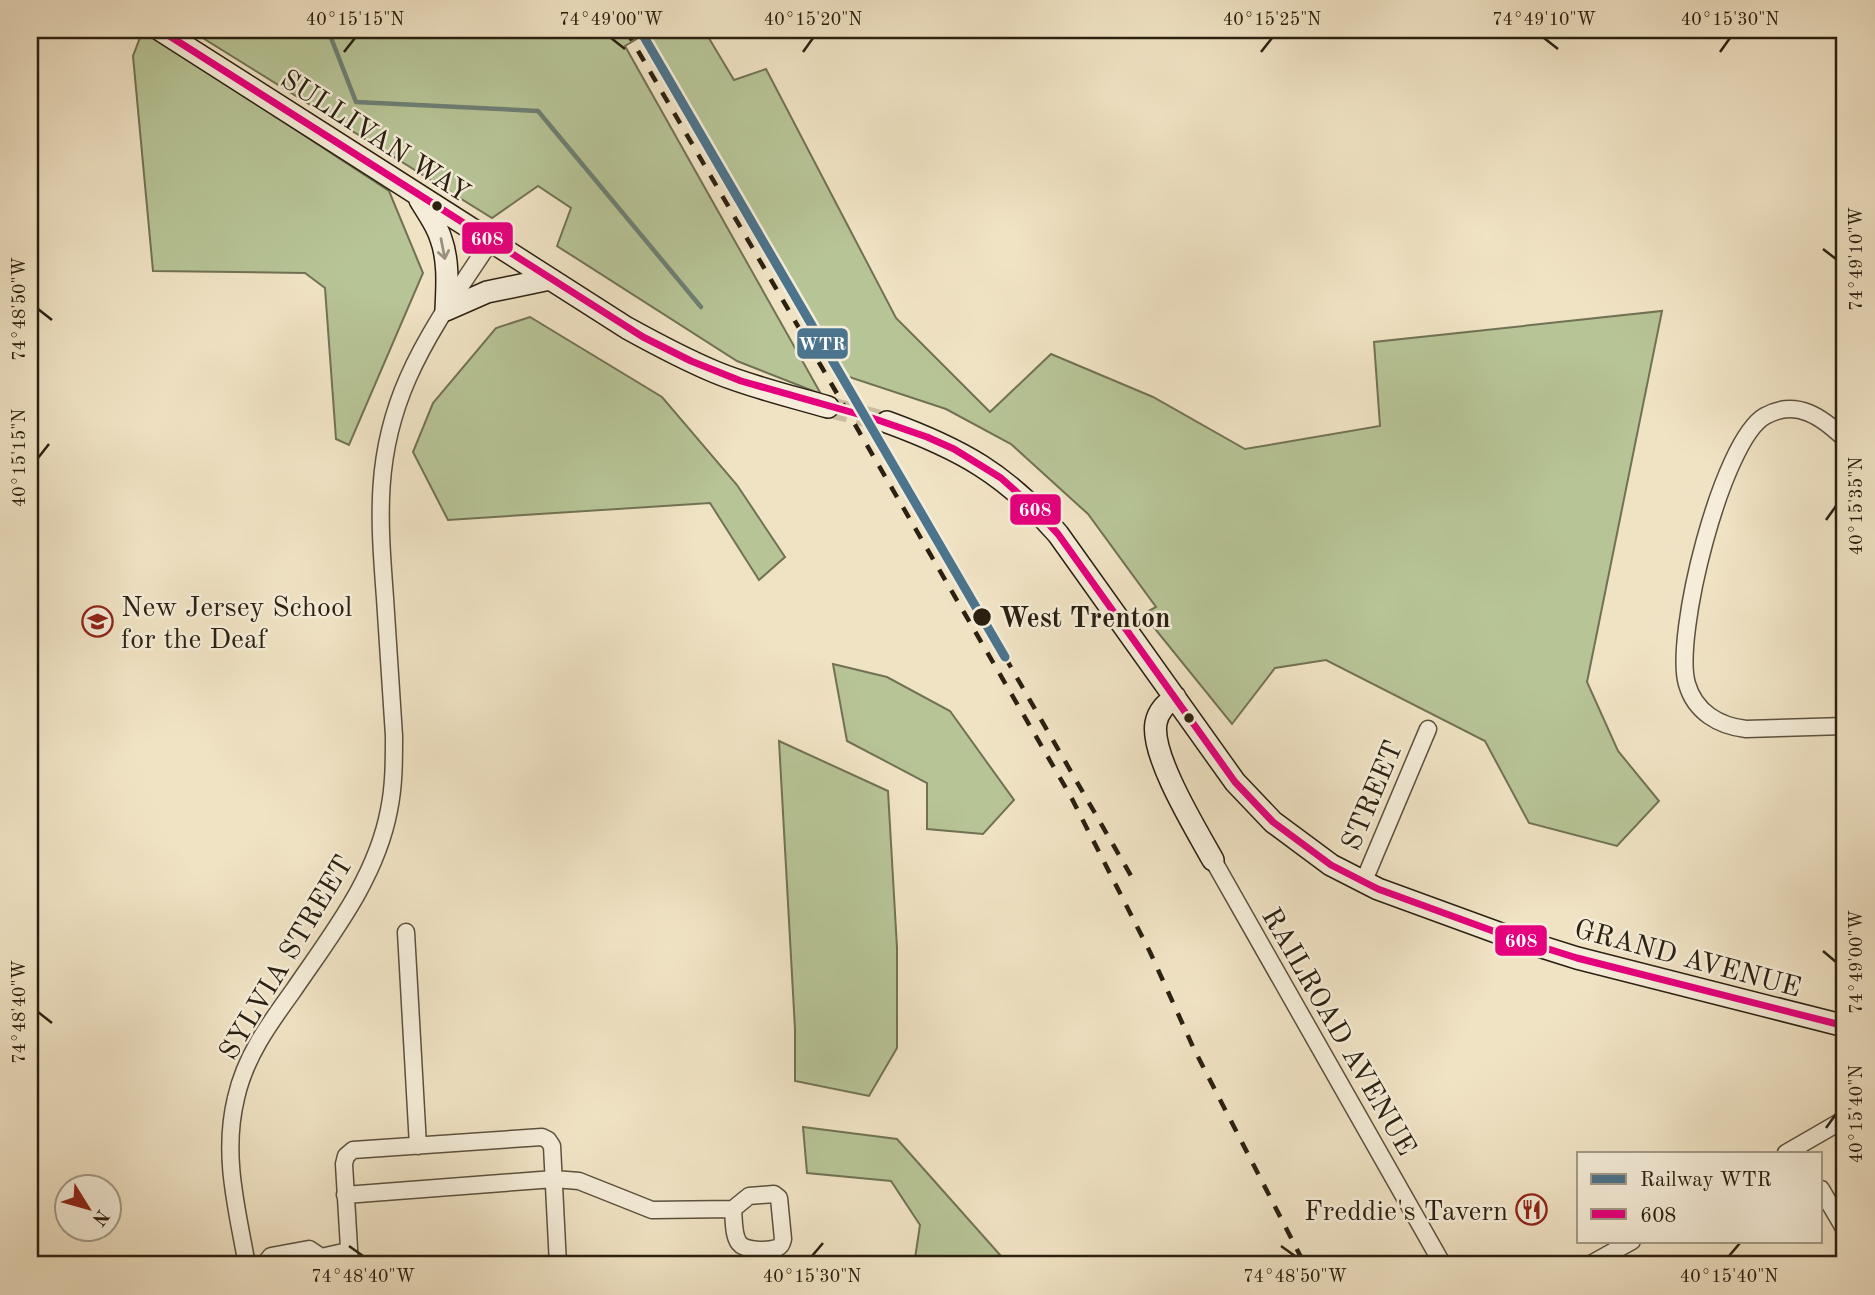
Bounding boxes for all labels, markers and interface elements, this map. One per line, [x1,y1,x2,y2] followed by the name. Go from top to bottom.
[306,11,404,29] text: 40°15'15"N
[559,11,663,29] text: 74°49'00"W
[764,11,862,29] text: 40°15'20"N
[1223,11,1321,29] text: 40°15'25"N
[1492,11,1596,29] text: 74°49'10"W
[1681,11,1779,29] text: 40°15'30"N
[275,66,474,209] street label: SULLIVAN WAY
[430,199,444,213] unlabelled marker
[1848,207,1866,311] text: 74°49'10"W
[461,221,514,255] line badge: 608
[470,231,504,250] text: 608
[437,237,450,260] one-way arrow
[11,257,29,361] text: 74°48'50"W
[796,327,849,360] line badge: WTR
[798,336,846,355] text: WTR
[11,409,29,507] text: 40°15'15"N
[1848,457,1866,555] text: 40°15'35"N
[1009,493,1062,526] line badge: 608
[1018,502,1052,521] text: 608
[121,595,352,655] place label: New Jersey School for the Deaf
[81,605,115,639] school or university icon: New Jersey School for the Deaf
[971,606,993,628] marker: West Trenton
[999,606,1171,634] place label: West Trenton
[1182,711,1196,725] unlabelled marker
[1338,737,1409,855] street label: STREET
[216,852,360,1066] street label: SYLVIA STREET
[1255,904,1420,1161] street label: RAILROAD AVENUE
[1848,910,1866,1014] text: 74°49'00"W
[1571,916,1804,1004] street label: GRAND AVENUE
[1494,924,1548,957] line badge: 608
[1504,933,1538,952] text: 608
[11,960,29,1064] text: 74°48'40"W
[1848,1065,1866,1163] text: 40°15'40"N
[1577,1152,1822,1242] legend
[1640,1170,1772,1191] text: Railway WTR
[52,1172,122,1242] north arrow
[1514,1193,1548,1227] restaurant icon: Freddie's Tavern
[1304,1199,1508,1227] place label: Freddie's Tavern
[87,1205,112,1229] text: N
[1640,1206,1677,1227] text: 608
[311,1268,415,1286] text: 74°48'40"W
[763,1268,861,1286] text: 40°15'30"N
[1243,1268,1347,1286] text: 74°48'50"W
[1680,1268,1778,1286] text: 40°15'40"N

